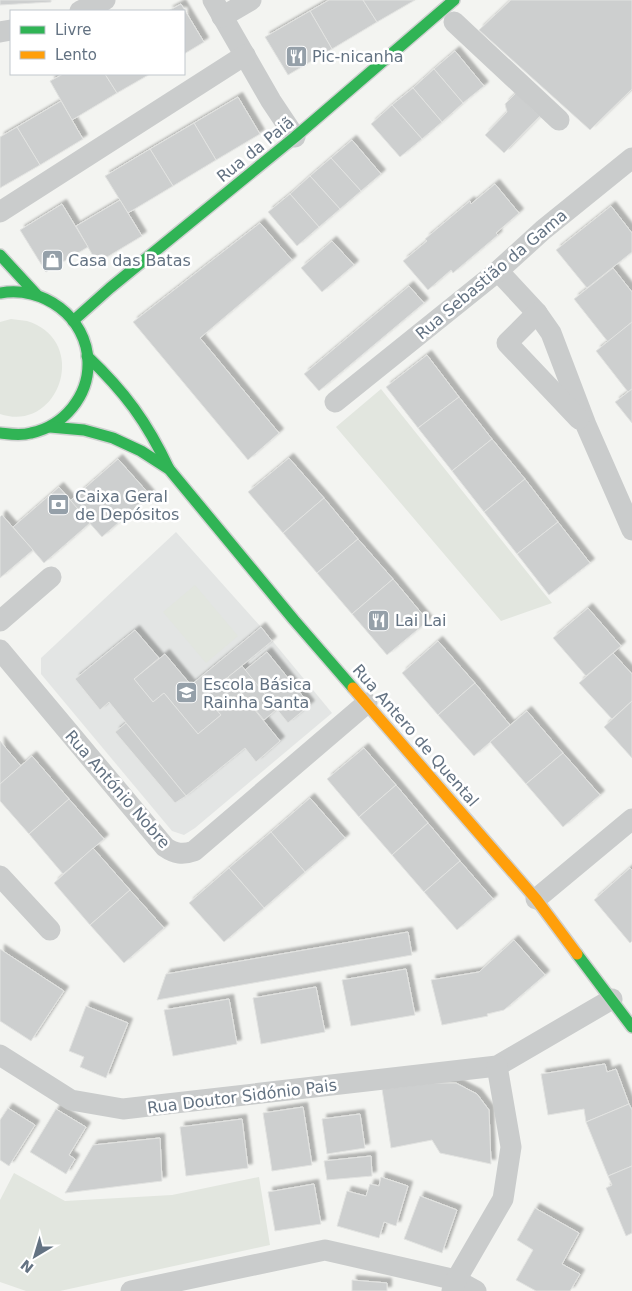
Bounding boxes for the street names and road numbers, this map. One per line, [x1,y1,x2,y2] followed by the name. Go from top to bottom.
[213,113,298,186] street label: Rua da Paiã
[412,205,571,343] street label: Rua Sebastião da Gama
[349,660,483,810] street label: Rua Antero de Quental
[61,726,174,852] street label: Rua António Nobre
[146,1075,338,1118] street label: Rua Doutor Sidónio Pais

